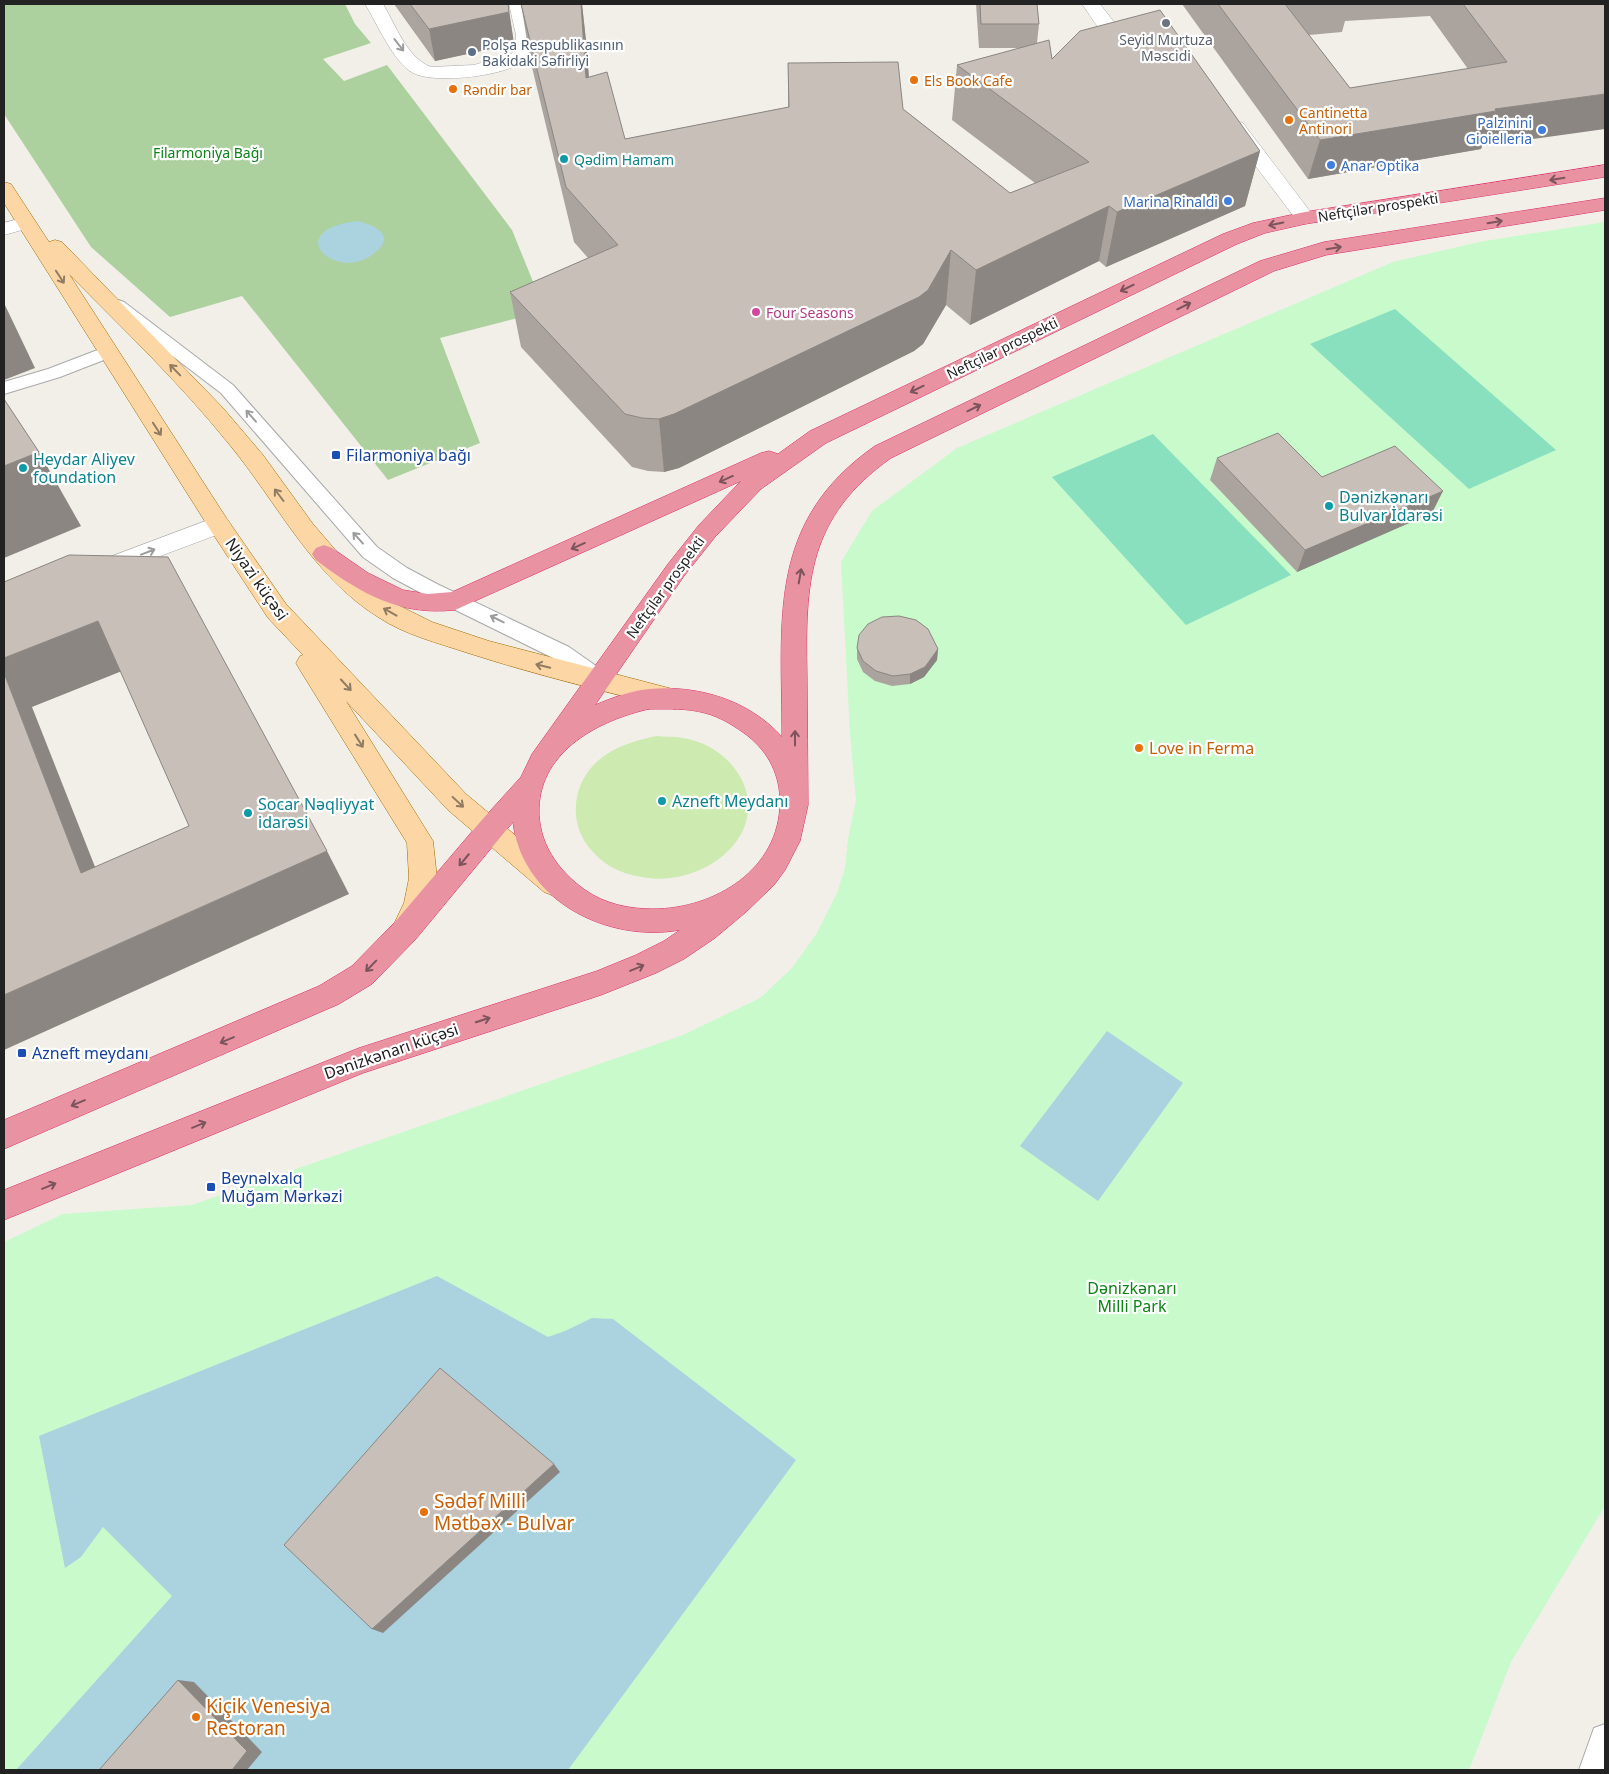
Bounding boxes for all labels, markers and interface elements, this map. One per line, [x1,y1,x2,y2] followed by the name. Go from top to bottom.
[1160,17,1172,29] marker: Seyid Murtuza Məscidi
[1119,30,1213,65] place label: Seyid Murtuza Məscidi
[482,35,624,70] place label: Polşa Respublikasının Bakidaki Səfirliyi
[394,38,405,51] one-way arrow
[466,46,478,58] marker: Polşa Respublikasının Bakidaki Səfirliyi
[924,71,1012,90] place label: Els Book Cafe
[908,74,920,86] marker: Els Book Cafe
[463,80,532,99] place label: Rəndir bar
[447,83,459,95] marker: Rəndir bar
[1299,103,1368,138] place label: Cantinetta Antinori
[1466,113,1532,148] place label: Palzinini Gioielleria
[1283,114,1295,126] marker: Cantinetta Antinori
[1536,124,1548,136] marker: Palzinini Gioielleria
[153,143,263,162] park label: Filarmoniya Bağı
[574,150,674,169] place label: Qədim Hamam
[558,153,570,165] marker: Qədim Hamam
[1341,156,1419,175] place label: Anar Optika
[1325,159,1337,171] marker: Anar Optika
[1549,174,1565,184] one-way arrow
[1316,188,1440,226] street label: Neftçilər prospekti
[1123,192,1218,211] place label: Marina Rinaldi
[1222,195,1234,207] marker: Marina Rinaldi
[1486,217,1502,227] one-way arrow
[1268,220,1284,229] one-way arrow
[1326,242,1342,252] one-way arrow
[56,270,66,284] one-way arrow
[1120,284,1135,293] one-way arrow
[1176,301,1191,311] one-way arrow
[766,303,854,322] place label: Four Seasons
[750,306,762,318] marker: Four Seasons
[943,313,1061,383] street label: Neftçilər prospekti
[169,364,181,377] one-way arrow
[910,384,925,394] one-way arrow
[966,402,981,412] one-way arrow
[245,409,256,422] one-way arrow
[152,422,163,436] one-way arrow
[346,444,471,466] place label: Filarmoniya bağı
[33,448,136,488] place label: Heydar Aliyev foundation
[330,449,342,461] marker: Filarmoniya bağı
[17,462,29,474] marker: Heydar Aliyev foundation
[719,474,734,484] one-way arrow
[1339,486,1443,526] place label: Dənizkənarı Bulvar İdarəsi
[274,489,285,502] one-way arrow
[1323,500,1335,512] marker: Dənizkənarı Bulvar İdarəsi
[352,532,363,545] one-way arrow
[622,532,708,642] street label: Neftçilər prospekti
[220,533,294,625] street label: Niyazi küçəsi
[571,541,586,551] one-way arrow
[139,547,155,556] one-way arrow
[795,569,805,585] one-way arrow
[383,607,398,617] one-way arrow
[489,614,504,624] one-way arrow
[535,661,551,670] one-way arrow
[340,679,352,691] one-way arrow
[790,731,800,747] one-way arrow
[354,734,364,748] one-way arrow
[1149,737,1254,759] place label: Love in Ferma
[1133,742,1145,754] marker: Love in Ferma
[672,790,788,812] place label: Azneft Meydanı
[258,793,374,833] place label: Socar Nəqliyyat idarəsi
[656,795,668,807] marker: Azneft Meydanı
[452,797,465,808] one-way arrow
[242,807,254,819] marker: Socar Nəqliyyat idarəsi
[459,853,470,866] one-way arrow
[365,960,377,972] one-way arrow
[629,962,644,972] one-way arrow
[474,1014,490,1024] one-way arrow
[321,1018,461,1084] street label: Dənizkənarı küçəsi
[220,1035,235,1045] one-way arrow
[32,1042,149,1064] place label: Azneft meydanı
[16,1047,28,1059] marker: Azneft meydanı
[71,1099,86,1109] one-way arrow
[191,1120,206,1129] one-way arrow
[221,1167,343,1207] place label: Beynəlxalq Muğam Mərkəzi
[41,1181,56,1191] one-way arrow
[205,1181,217,1193] marker: Beynəlxalq Muğam Mərkəzi
[1087,1277,1177,1317] park label: Dənizkənarı Milli Park
[434,1488,575,1536] place label: Sədəf Milli Mətbəx - Bulvar
[418,1506,430,1518] marker: Sədəf Milli Mətbəx - Bulvar
[206,1693,330,1741] place label: Kiçik Venesiya Restoran
[190,1711,202,1723] marker: Kiçik Venesiya Restoran

